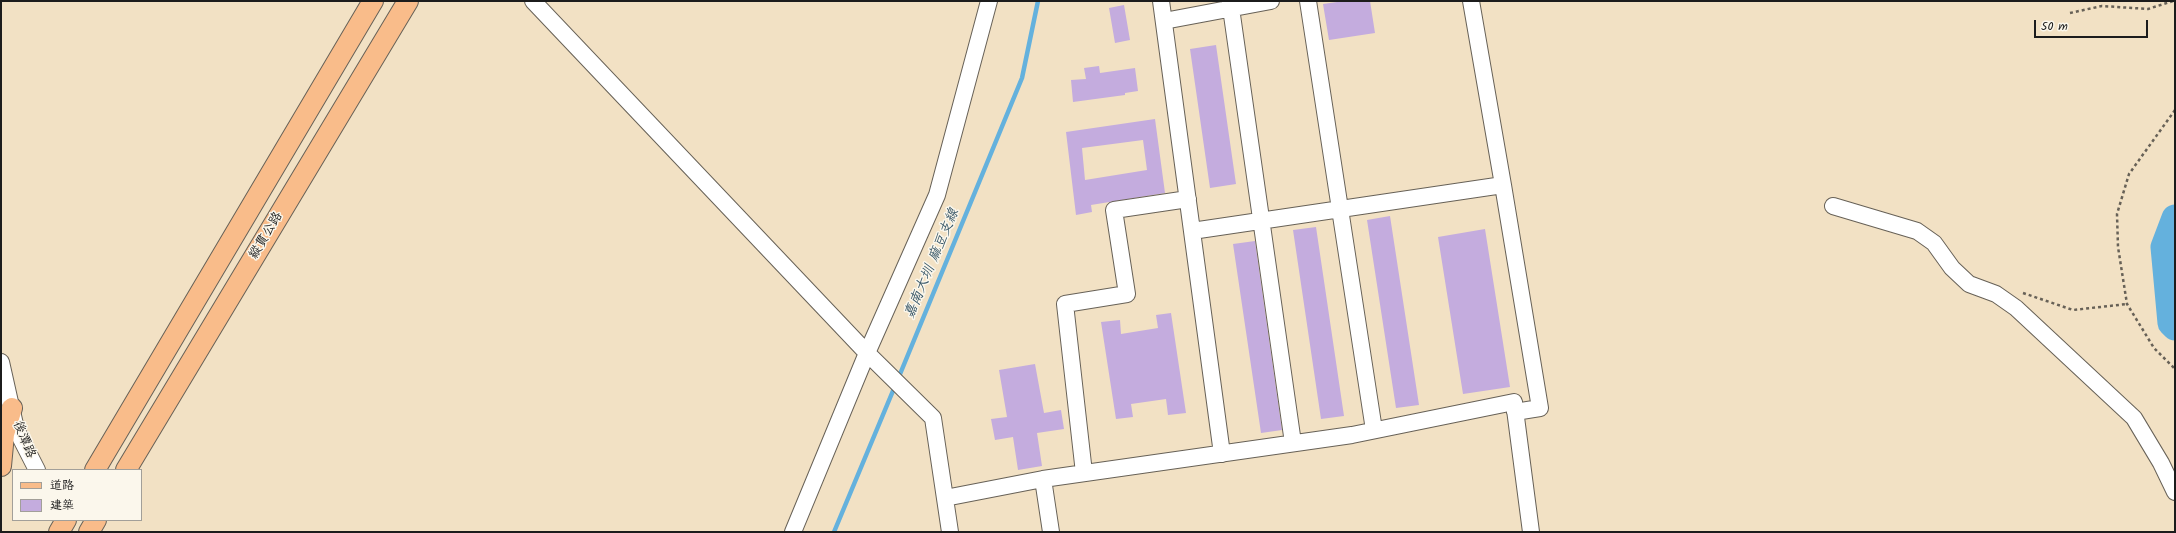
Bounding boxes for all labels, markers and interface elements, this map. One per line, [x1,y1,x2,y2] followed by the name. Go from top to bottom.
[2036,12,2150,38] scale bar
[2041,17,2068,36] text: 50 m
[902,207,964,321] water label: 嘉南大圳 麻豆支線
[247,210,287,262] street label: 縱貫公路
[8,419,38,461] street label: 後潭路
[12,469,142,521] legend
[50,476,74,495] text: 道路
[50,496,74,515] text: 建築

